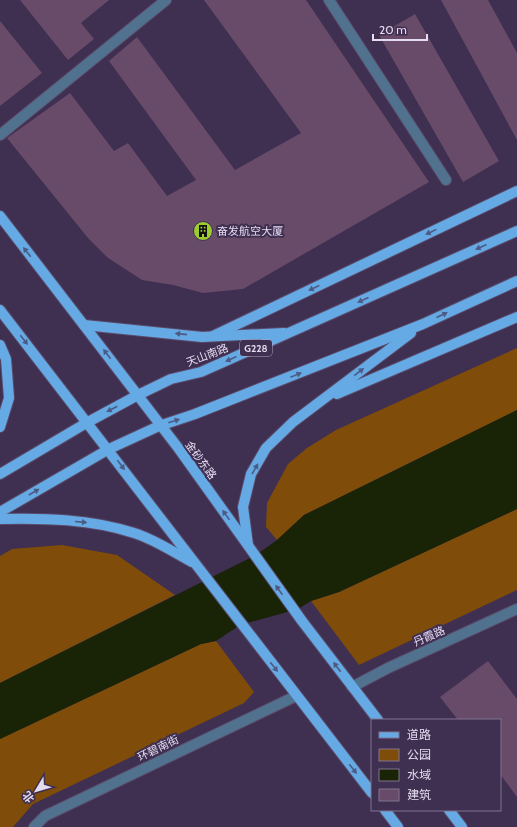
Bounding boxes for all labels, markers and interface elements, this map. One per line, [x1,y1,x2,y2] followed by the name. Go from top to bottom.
[373,16,427,42] scale bar
[379,22,407,37] text: 20 m
[192,220,214,242] building icon: 奋发航空大厦
[217,224,283,238] place label: 奋发航空大厦
[426,229,437,235] one-way arrow
[476,244,487,250] one-way arrow
[23,246,32,257] one-way arrow
[308,285,320,291] one-way arrow
[357,297,368,303] one-way arrow
[436,312,448,318] one-way arrow
[175,331,187,338] one-way arrow
[20,335,28,346] one-way arrow
[240,340,272,356] road number: G228
[184,341,230,369] street label: 天山南路
[103,349,111,360] one-way arrow
[226,356,237,362] one-way arrow
[354,368,365,376] one-way arrow
[290,371,302,377] one-way arrow
[106,406,118,412] one-way arrow
[169,418,181,424] one-way arrow
[182,438,220,482] street label: 金砂东路
[117,460,125,470] one-way arrow
[251,463,258,474] one-way arrow
[28,489,40,496] one-way arrow
[222,510,230,521] one-way arrow
[75,519,87,525] one-way arrow
[276,585,284,595] one-way arrow
[411,623,447,649] street label: 丹霞路
[269,661,278,672] one-way arrow
[334,662,342,672] one-way arrow
[371,719,501,811] legend
[407,727,431,742] text: 道路
[135,732,181,764] street label: 环碧南街
[407,747,431,762] text: 公园
[349,764,358,775] one-way arrow
[407,767,431,782] text: 水域
[16,771,56,811] north arrow
[407,787,431,802] text: 建筑
[19,789,37,806] text: 北

